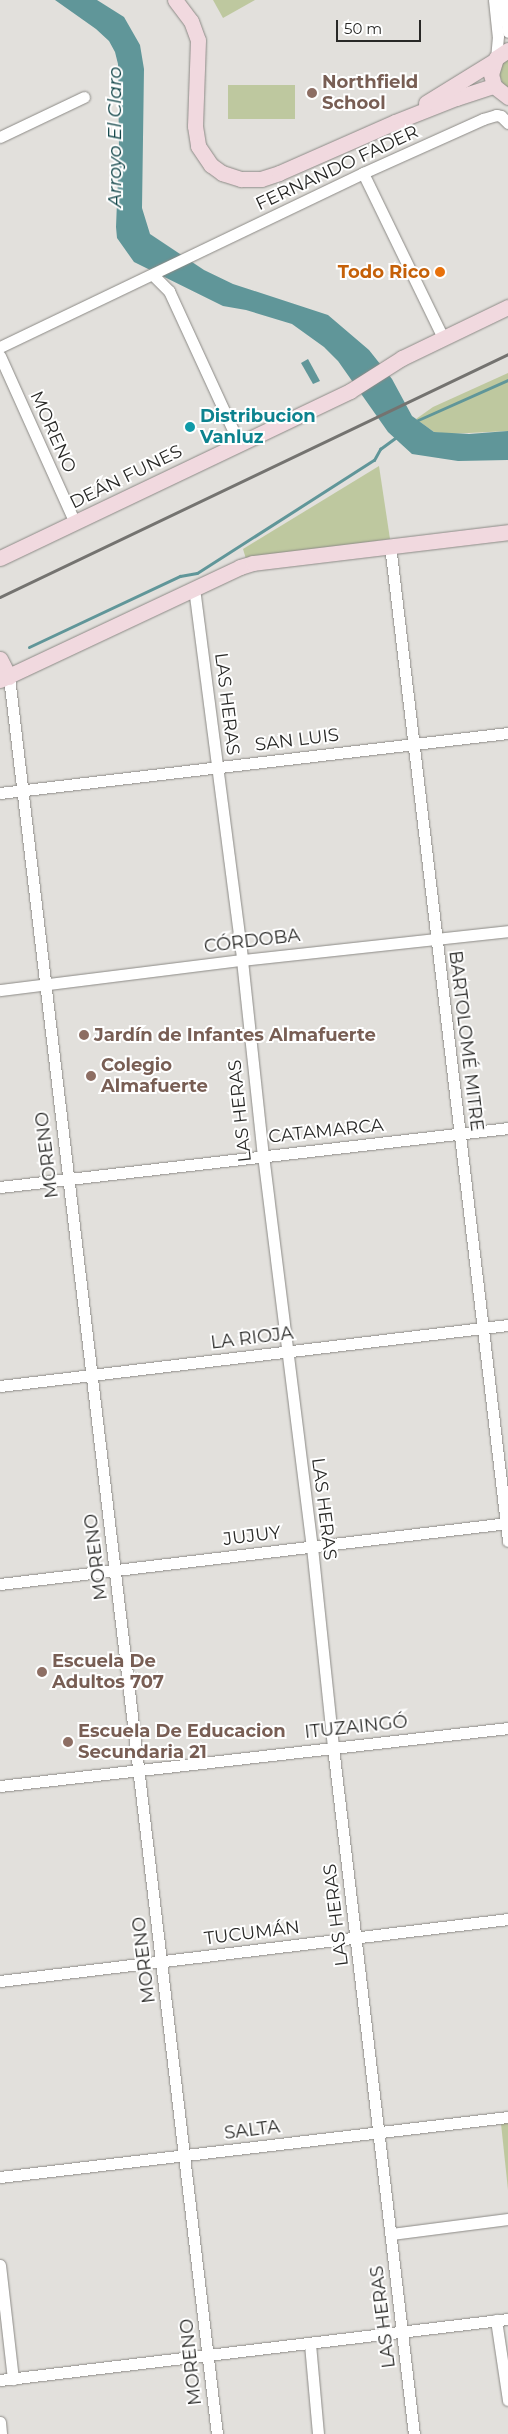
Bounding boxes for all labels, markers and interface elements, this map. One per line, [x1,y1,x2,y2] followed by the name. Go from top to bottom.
[338,10,423,42] scale bar
[344,19,382,38] text: 50 m
[104,67,126,207] water label: Arroyo El Claro
[322,72,418,115] place label: Northfield School
[306,87,318,99] marker: Northfield School
[252,121,422,215] street label: FERNANDO FADER
[338,261,430,283] place label: Todo Rico
[434,266,446,278] marker: Todo Rico
[25,388,81,476] street label: MORENO
[200,406,316,448] place label: Distribucion Vanluz
[184,421,196,433] marker: Distribucion Vanluz
[66,440,186,514] street label: DEÁN FUNES
[210,652,244,756] street label: LAS HERAS
[254,724,340,756] street label: SAN LUIS
[203,924,301,958] street label: CÓRDOBA
[444,949,488,1133] street label: BARTOLOMÉ MITRE
[94,1024,376,1046] place label: Jardín de Infantes Almafuerte
[78,1029,90,1041] marker: Jardín de Infantes Almafuerte
[101,1055,208,1098] place label: Colegio Almafuerte
[224,1059,256,1163] street label: LAS HERAS
[85,1070,97,1082] marker: Colegio Almafuerte
[31,1110,63,1200] street label: MORENO
[267,1114,385,1148] street label: CATAMARCA
[209,1322,295,1354] street label: LA RIOJA
[307,1457,341,1561] street label: LAS HERAS
[80,1512,112,1602] street label: MORENO
[222,1522,282,1550] street label: JUJUY
[52,1651,164,1694] place label: Escuela De Adultos 707
[36,1666,48,1678] marker: Escuela De Adultos 707
[303,1711,409,1743] street label: ITUZAINGÓ
[78,1721,286,1764] place label: Escuela De Educacion Secundaria 21
[62,1736,74,1748] marker: Escuela De Educacion Secundaria 21
[319,1863,353,1967] street label: LAS HERAS
[128,1915,160,2005] street label: MORENO
[203,1916,301,1950] street label: TUCUMÁN
[223,2116,281,2144] street label: SALTA
[366,2265,400,2369] street label: LAS HERAS
[176,2318,206,2406] street label: MORENO

